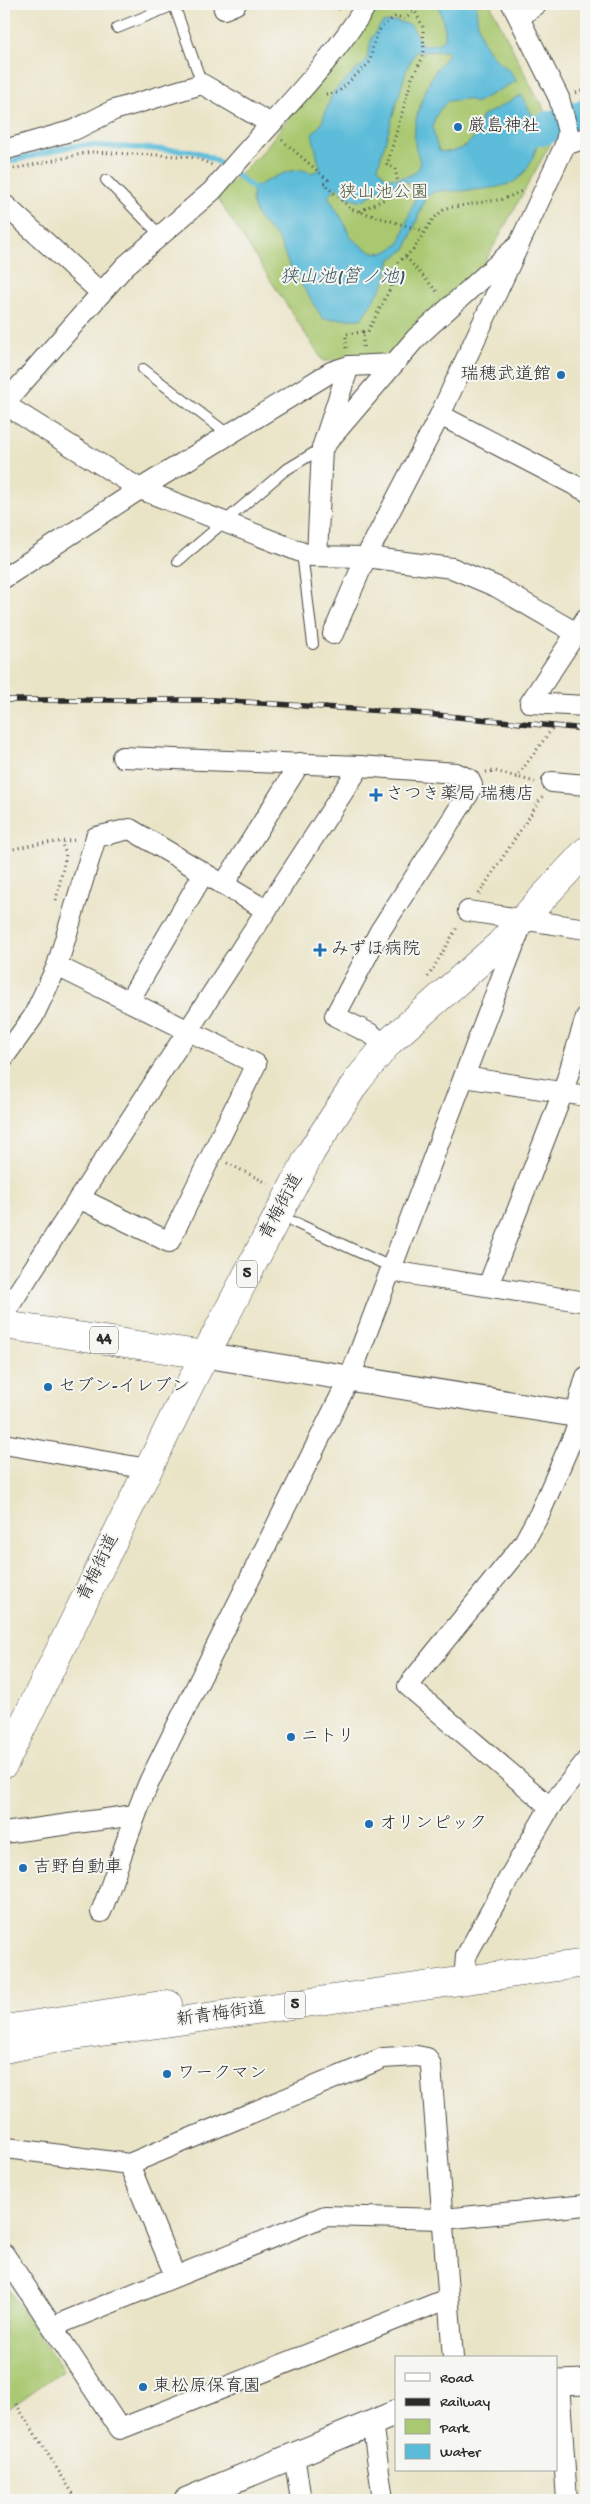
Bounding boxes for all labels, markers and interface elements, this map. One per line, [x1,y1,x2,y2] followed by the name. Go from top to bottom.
[468,116,540,138] place label: 厳島神社
[452,121,464,133] marker: 厳島神社
[339,182,429,204] park label: 狭山池公園
[280,266,405,290] water label: 狭山池(筥ノ池)
[461,364,551,386] place label: 瑞穂武道館
[555,369,567,381] marker: 瑞穂武道館
[386,784,534,806] place label: さつき薬局 瑞穂店
[370,789,382,801] marker: さつき薬局 瑞穂店
[331,939,420,961] place label: みずほ病院
[313,943,327,957] marker: みずほ病院
[255,1170,308,1244] street label: 青梅街道
[237,1260,257,1288] road number: 5
[90,1326,118,1354] road number: 44
[58,1376,190,1398] place label: セブン-イレブン
[42,1381,54,1393] marker: セブン-イレブン
[73,1531,124,1605] street label: 青梅街道
[301,1727,355,1748] place label: ニトリ
[285,1731,297,1743] marker: ニトリ
[379,1814,487,1835] place label: オリンピック
[363,1818,375,1830] marker: オリンピック
[33,1857,123,1879] place label: 吉野自動車
[17,1862,29,1874] marker: 吉野自動車
[285,1992,305,2018] road number: 5
[175,1997,267,2032] street label: 新青梅街道
[177,2064,267,2085] place label: ワークマン
[161,2068,173,2080] marker: ワークマン
[395,2356,558,2472] legend
[440,2370,474,2388] text: Road
[153,2376,261,2398] place label: 東松原保育園
[137,2381,149,2393] marker: 東松原保育園
[440,2394,491,2412] text: Railway
[439,2420,470,2438] text: Park
[440,2444,482,2462] text: Water

